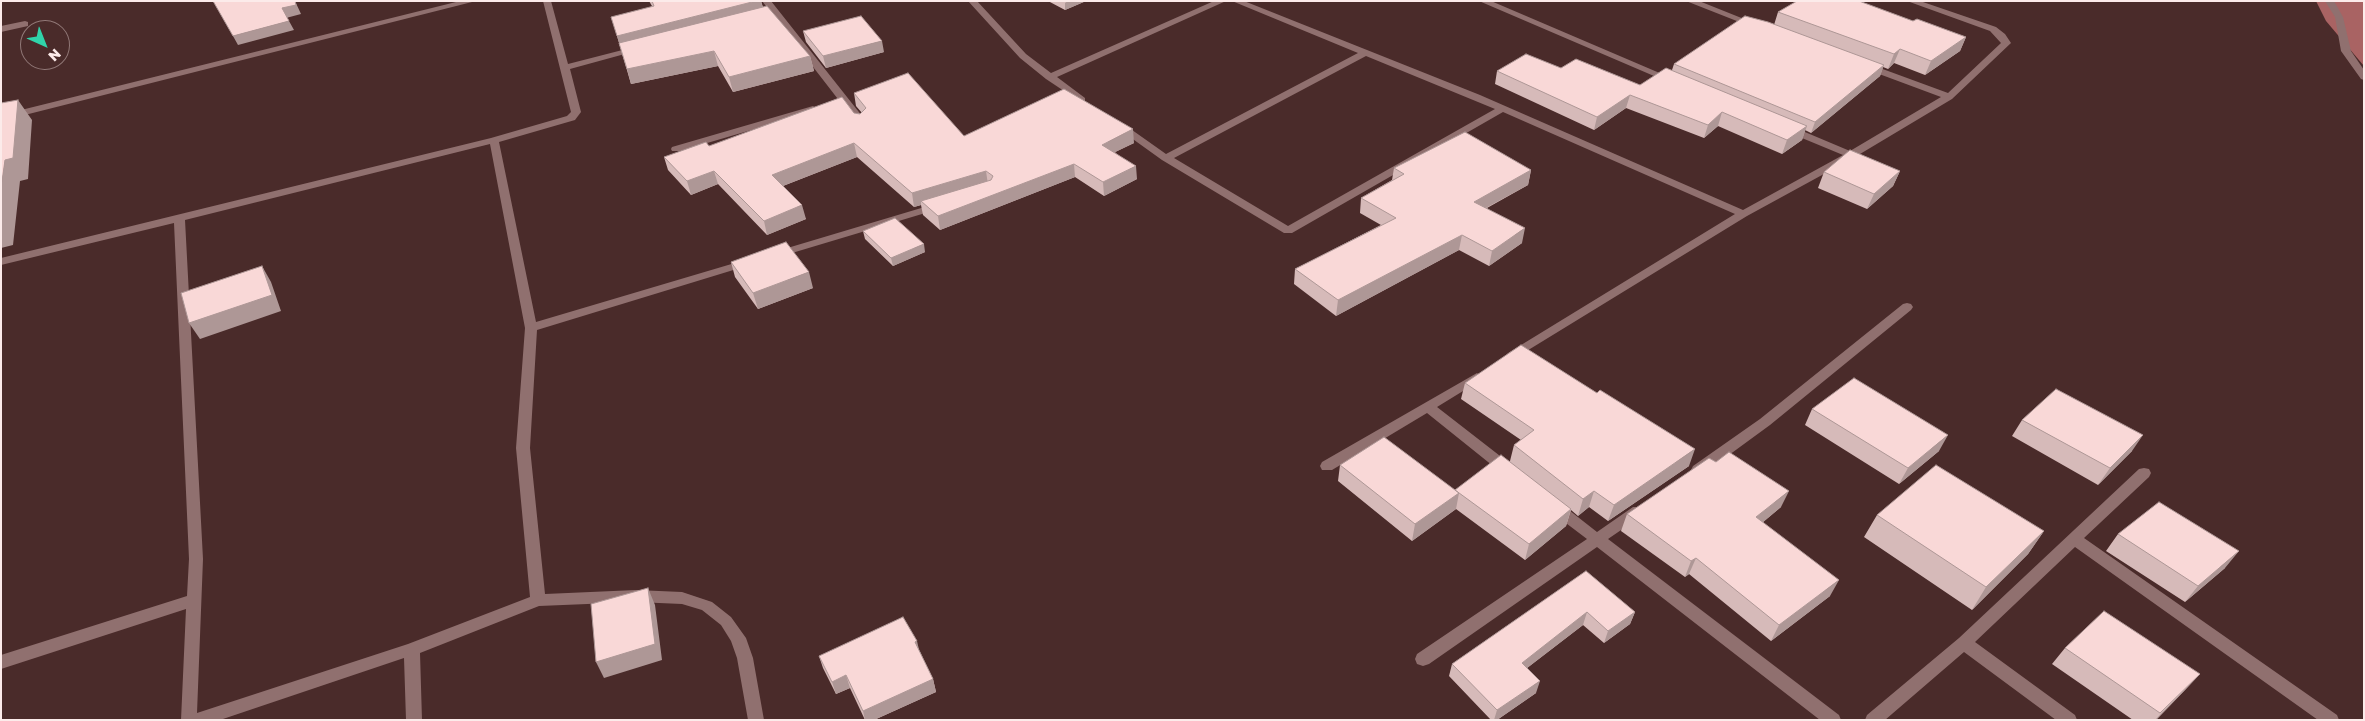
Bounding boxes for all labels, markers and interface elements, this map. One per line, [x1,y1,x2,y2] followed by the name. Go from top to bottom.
[20,20,70,70] north arrow
[45,46,65,65] text: N

